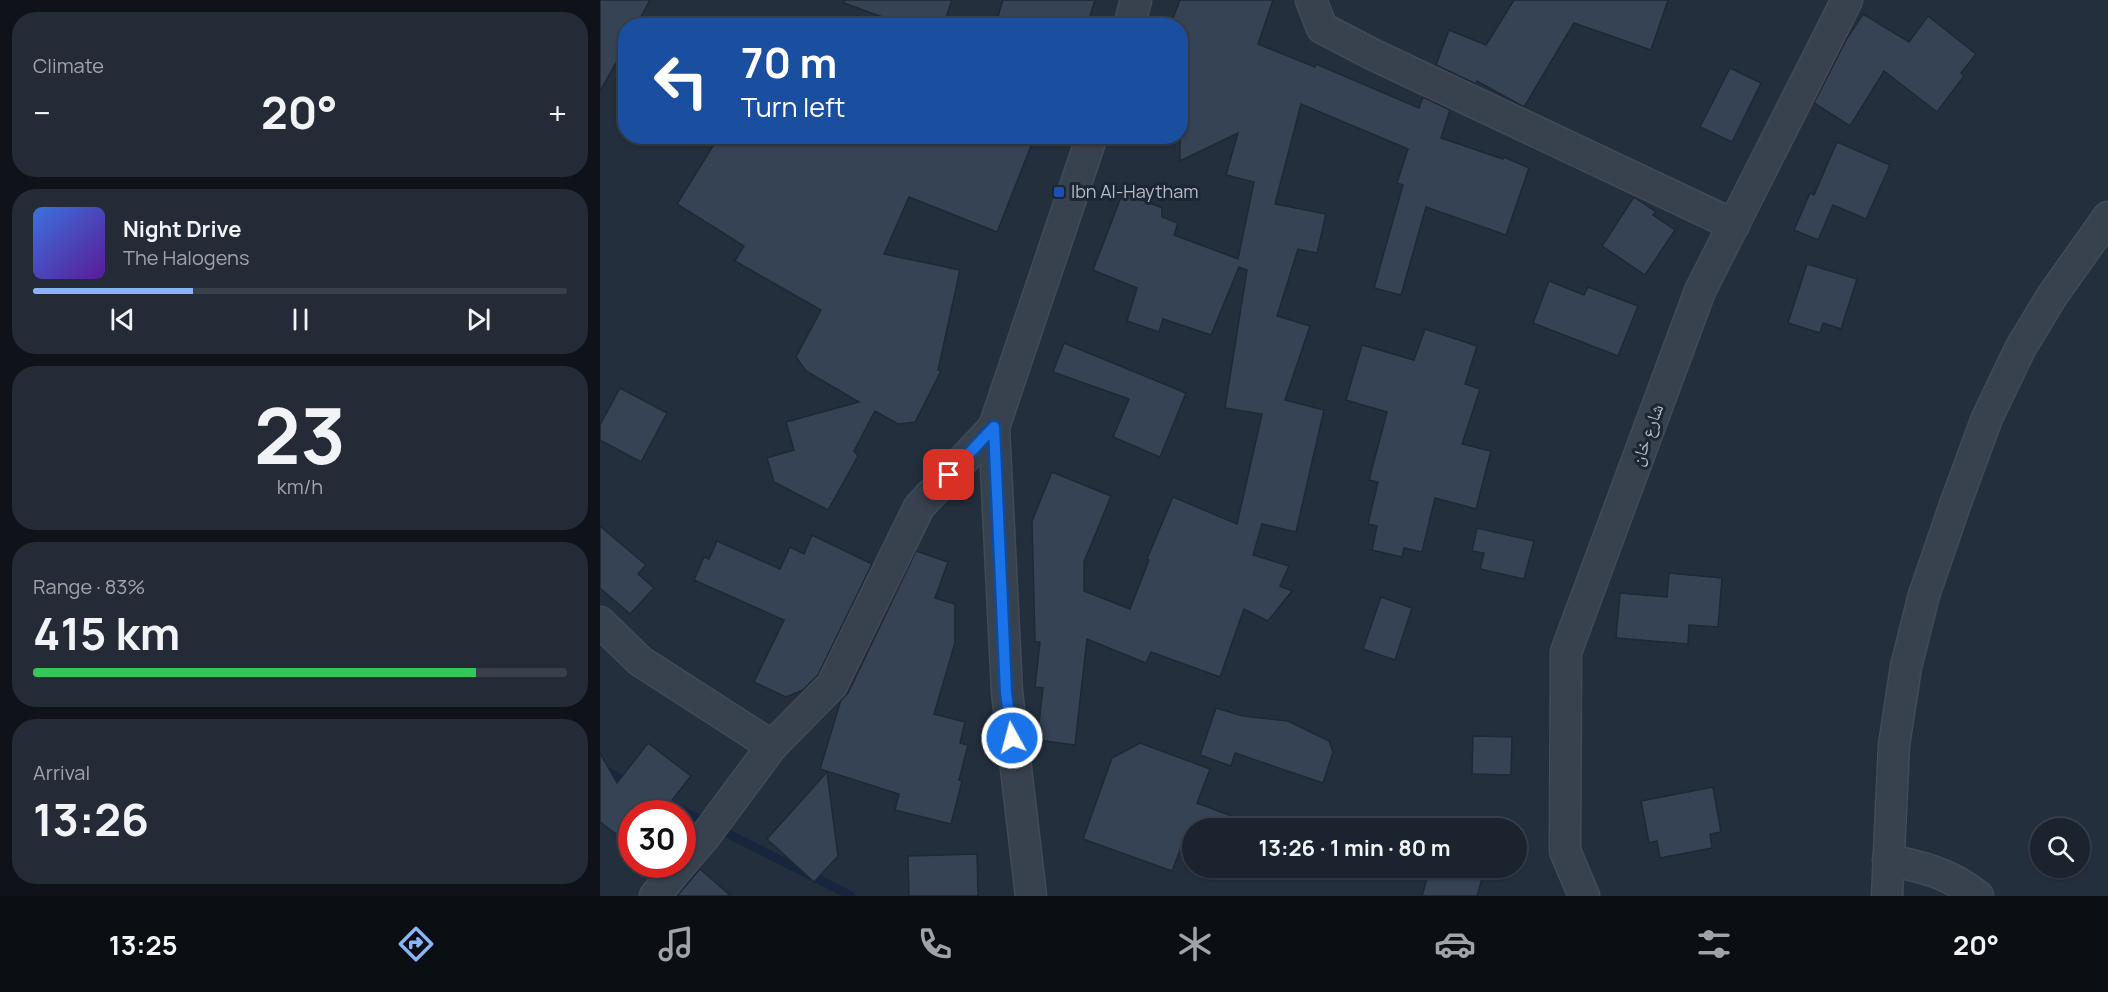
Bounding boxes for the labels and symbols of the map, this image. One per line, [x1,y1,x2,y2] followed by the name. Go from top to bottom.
[1071,179,1198,203] place label: Ibn Al-Haytham
[1052,185,1066,199] marker: Ibn Al-Haytham
[1624,400,1668,469] street label: شارع خان
[923,449,974,500] pin
[980,706,1044,770] position arrow
[618,800,696,878] speed limit sign: 30

